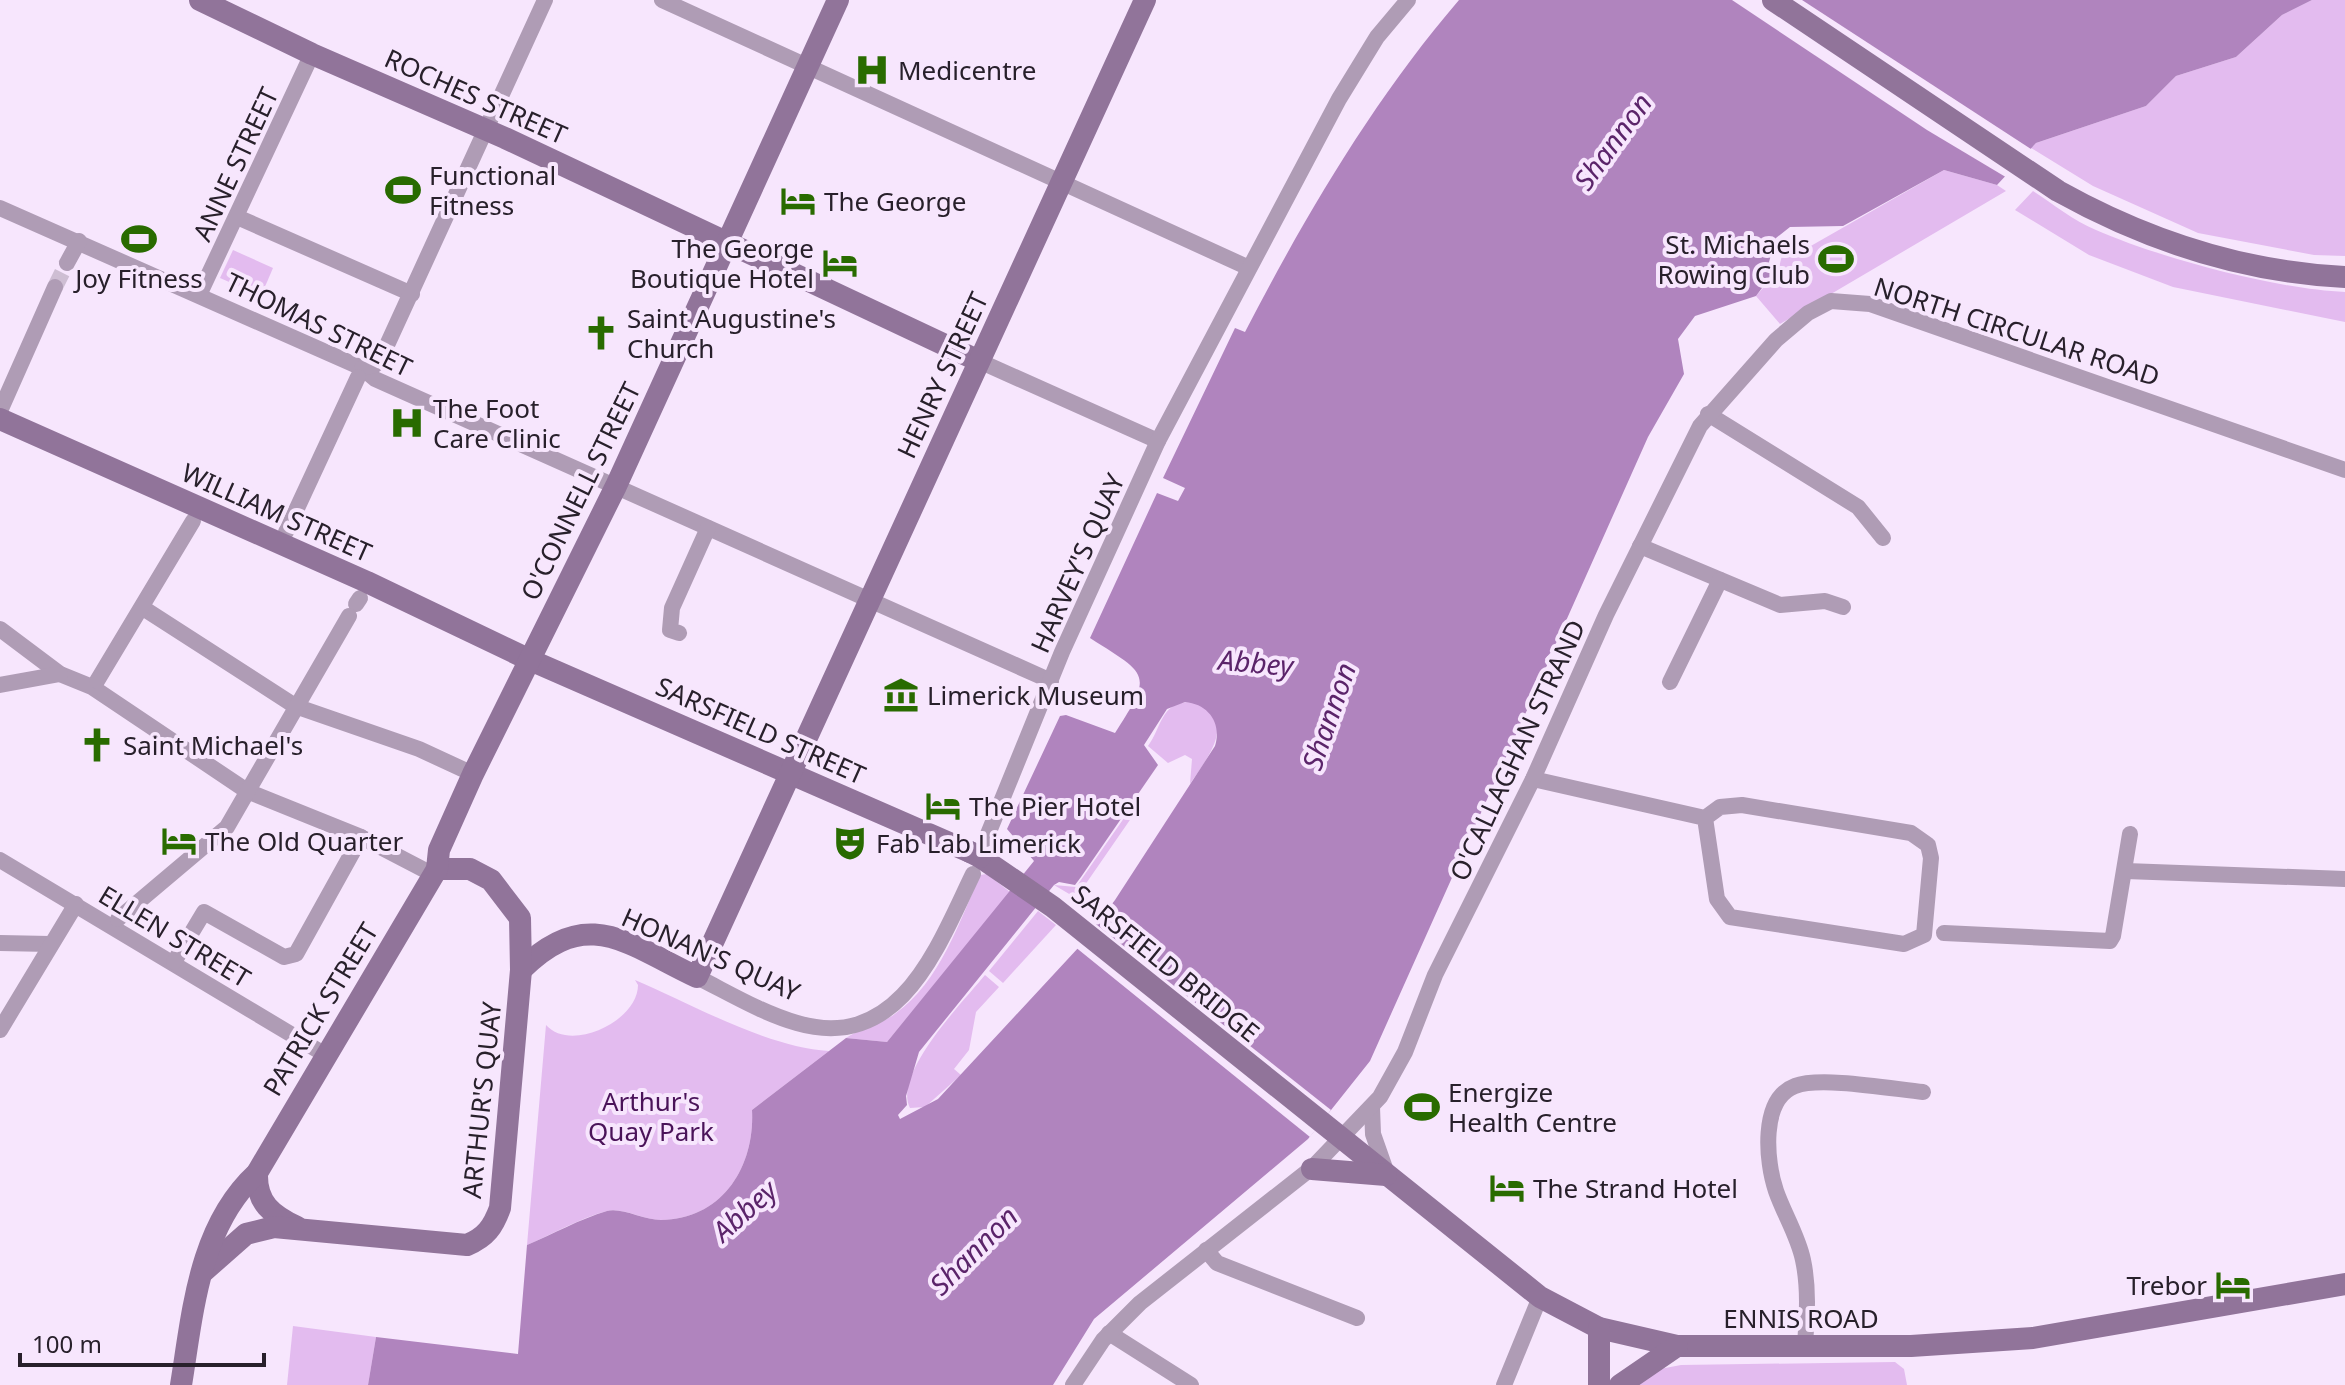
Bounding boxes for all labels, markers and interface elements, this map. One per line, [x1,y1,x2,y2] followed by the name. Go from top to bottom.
[379,40,573,153] street label: ROCHES STREET
[853,51,891,89] hospital icon: Medicentre
[898,52,1036,88] place label: Medicentre
[184,81,287,247] street label: ANNE STREET
[1564,85,1660,197] water label: Shannon
[429,157,556,223] place label: Functional Fitness
[384,171,422,209] sports icon: Functional Fitness
[779,182,817,220] hotel icon: The George
[824,183,966,219] place label: The George
[120,220,158,258] sports icon: Joy Fitness
[1657,226,1810,292] place label: St. Michaels Rowing Club
[630,230,814,296] place label: The George Boutique Hotel
[1817,240,1855,278] sports icon: St. Michaels Rowing Club
[821,244,859,282] hotel icon: The George Boutique Hotel
[72,260,203,296] place label: Joy Fitness
[220,263,419,385] street label: THOMAS STREET
[1870,268,2164,394] street label: NORTH CIRCULAR ROAD
[888,286,996,464] street label: HENRY STREET
[627,300,836,366] place label: Saint Augustine's Church
[582,314,620,352] church icon: Saint Augustine's Church
[512,375,649,606] street label: O'CONNELL STREET
[433,390,561,456] place label: The Foot Care Clinic
[388,404,426,442] hospital icon: The Foot Care Clinic
[176,454,378,570] street label: WILLIAM STREET
[1021,467,1133,658] street label: HARVEY'S QUAY
[1441,614,1593,886] street label: O'CALLAGHAN STRAND
[1215,640,1297,684] water label: Abbey
[1292,657,1364,775] water label: Shannon
[651,668,872,793] street label: SARSFIELD STREET
[882,676,920,714] museum icon: Limerick Museum
[927,677,1144,713] place label: Limerick Museum
[78,726,116,764] church icon: Saint Michael's
[123,727,303,763] place label: Saint Michael's
[924,787,962,825] hotel icon: The Pier Hotel
[969,788,1141,824] place label: The Pier Hotel
[160,822,198,860] hotel icon: The Old Quarter
[205,823,403,859] place label: The Old Quarter
[831,824,869,862] theatre icon: Fab Lab Limerick
[876,825,1081,861] place label: Fab Lab Limerick
[1065,876,1267,1050] street label: SARSFIELD BRIDGE
[92,877,258,996] street label: ELLEN STREET
[616,899,806,1009] street label: HONAN'S QUAY
[254,915,386,1102] street label: PATRICK STREET
[453,1000,509,1200] street label: ARTHUR'S QUAY
[1448,1074,1617,1140] place label: Energize Health Centre
[588,1083,714,1149] park label: Arthur's Quay Park
[1403,1088,1441,1126] sports icon: Energize Health Centre
[1488,1169,1526,1207] hotel icon: The Strand Hotel
[702,1170,786,1250] water label: Abbey
[1533,1170,1738,1206] place label: The Strand Hotel
[920,1197,1026,1303] water label: Shannon
[2214,1266,2252,1304] hotel icon: Trebor
[2127,1267,2207,1303] place label: Trebor
[1723,1300,1879,1336] street label: ENNIS ROAD
[20,1317,264,1367] scale bar
[32,1327,102,1360] text: 100 m

